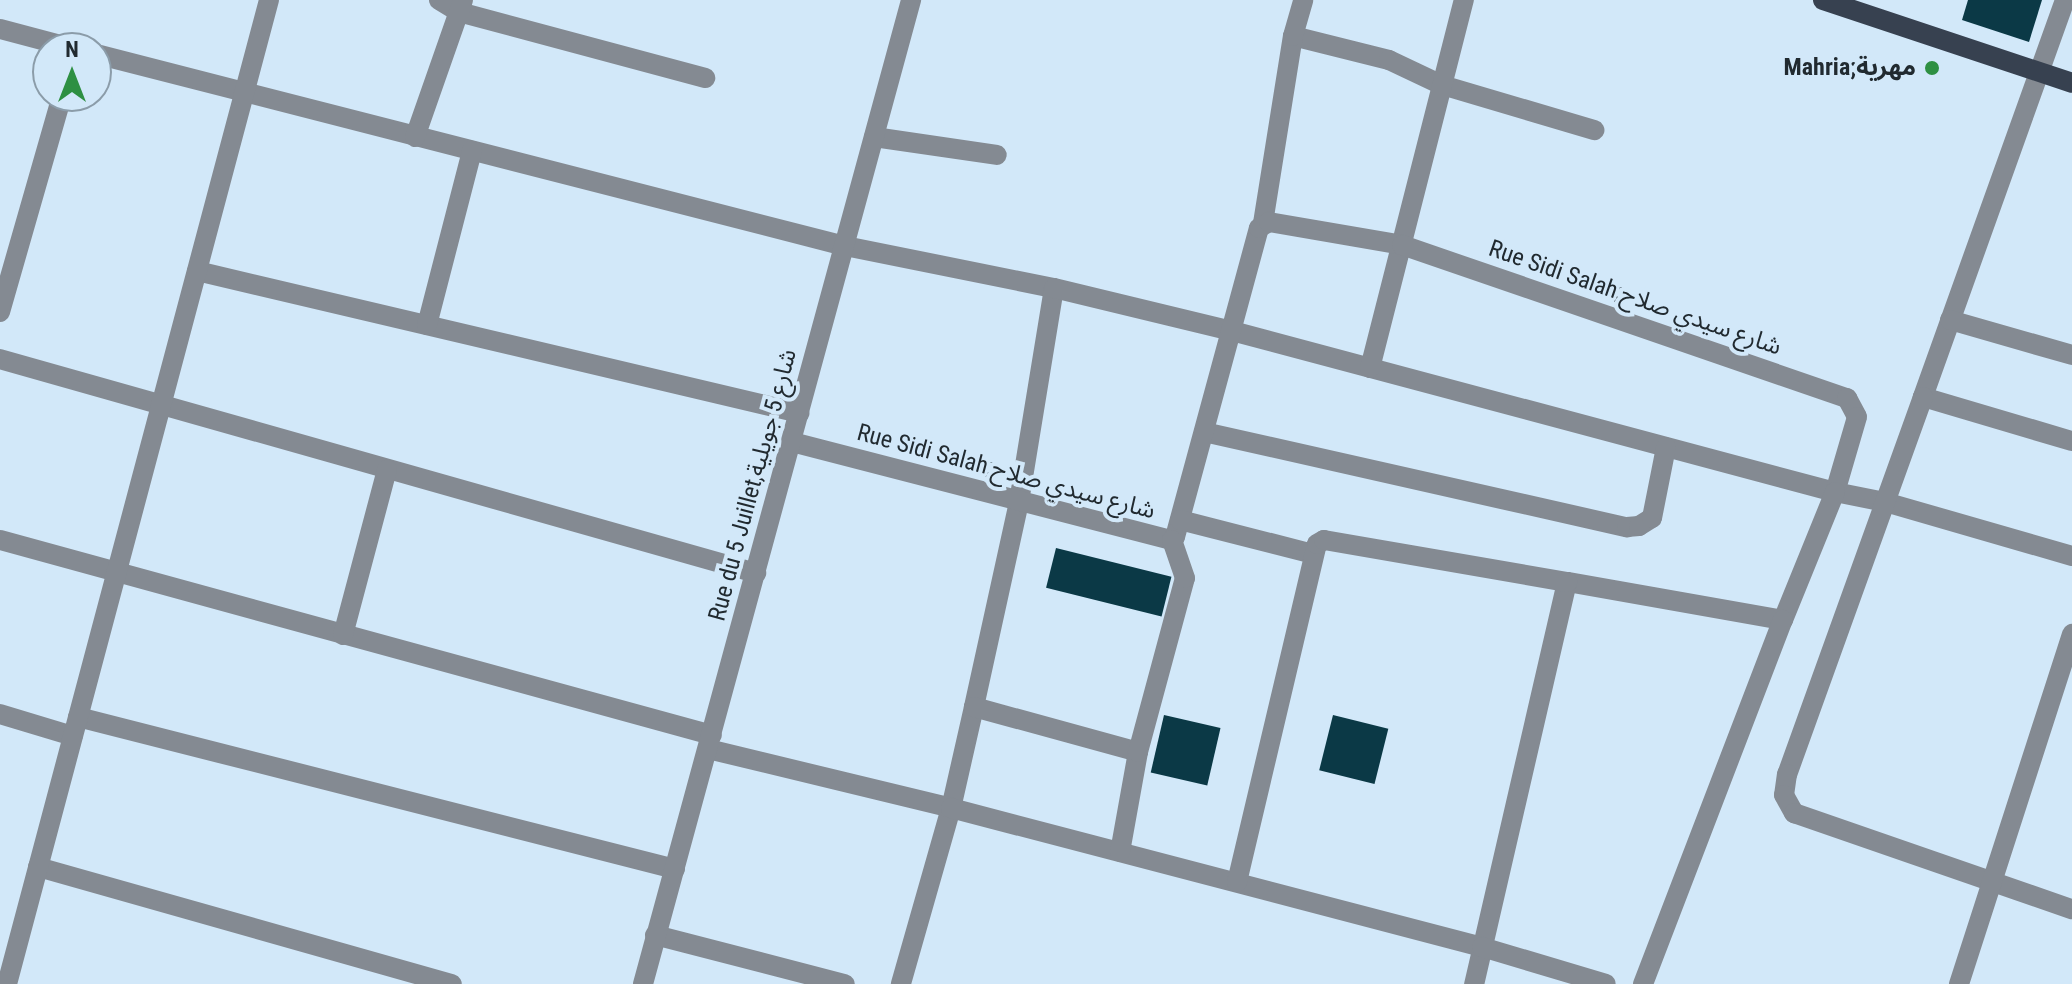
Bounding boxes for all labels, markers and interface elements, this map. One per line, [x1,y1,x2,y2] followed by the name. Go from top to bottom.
[32,32,112,112] north arrow
[65,37,79,62] text: N
[1784,54,1916,82] place label: Mahria;مهرية
[1923,59,1941,77] marker: Mahria;مهرية
[1485,234,1785,362] street label: Rue Sidi Salah;شارع سيدي صلاح
[703,346,803,624] street label: Rue du 5 Juillet,شارع 5 جويلية
[854,418,1158,526] street label: Rue Sidi Salah;شارع سيدي صلاح

